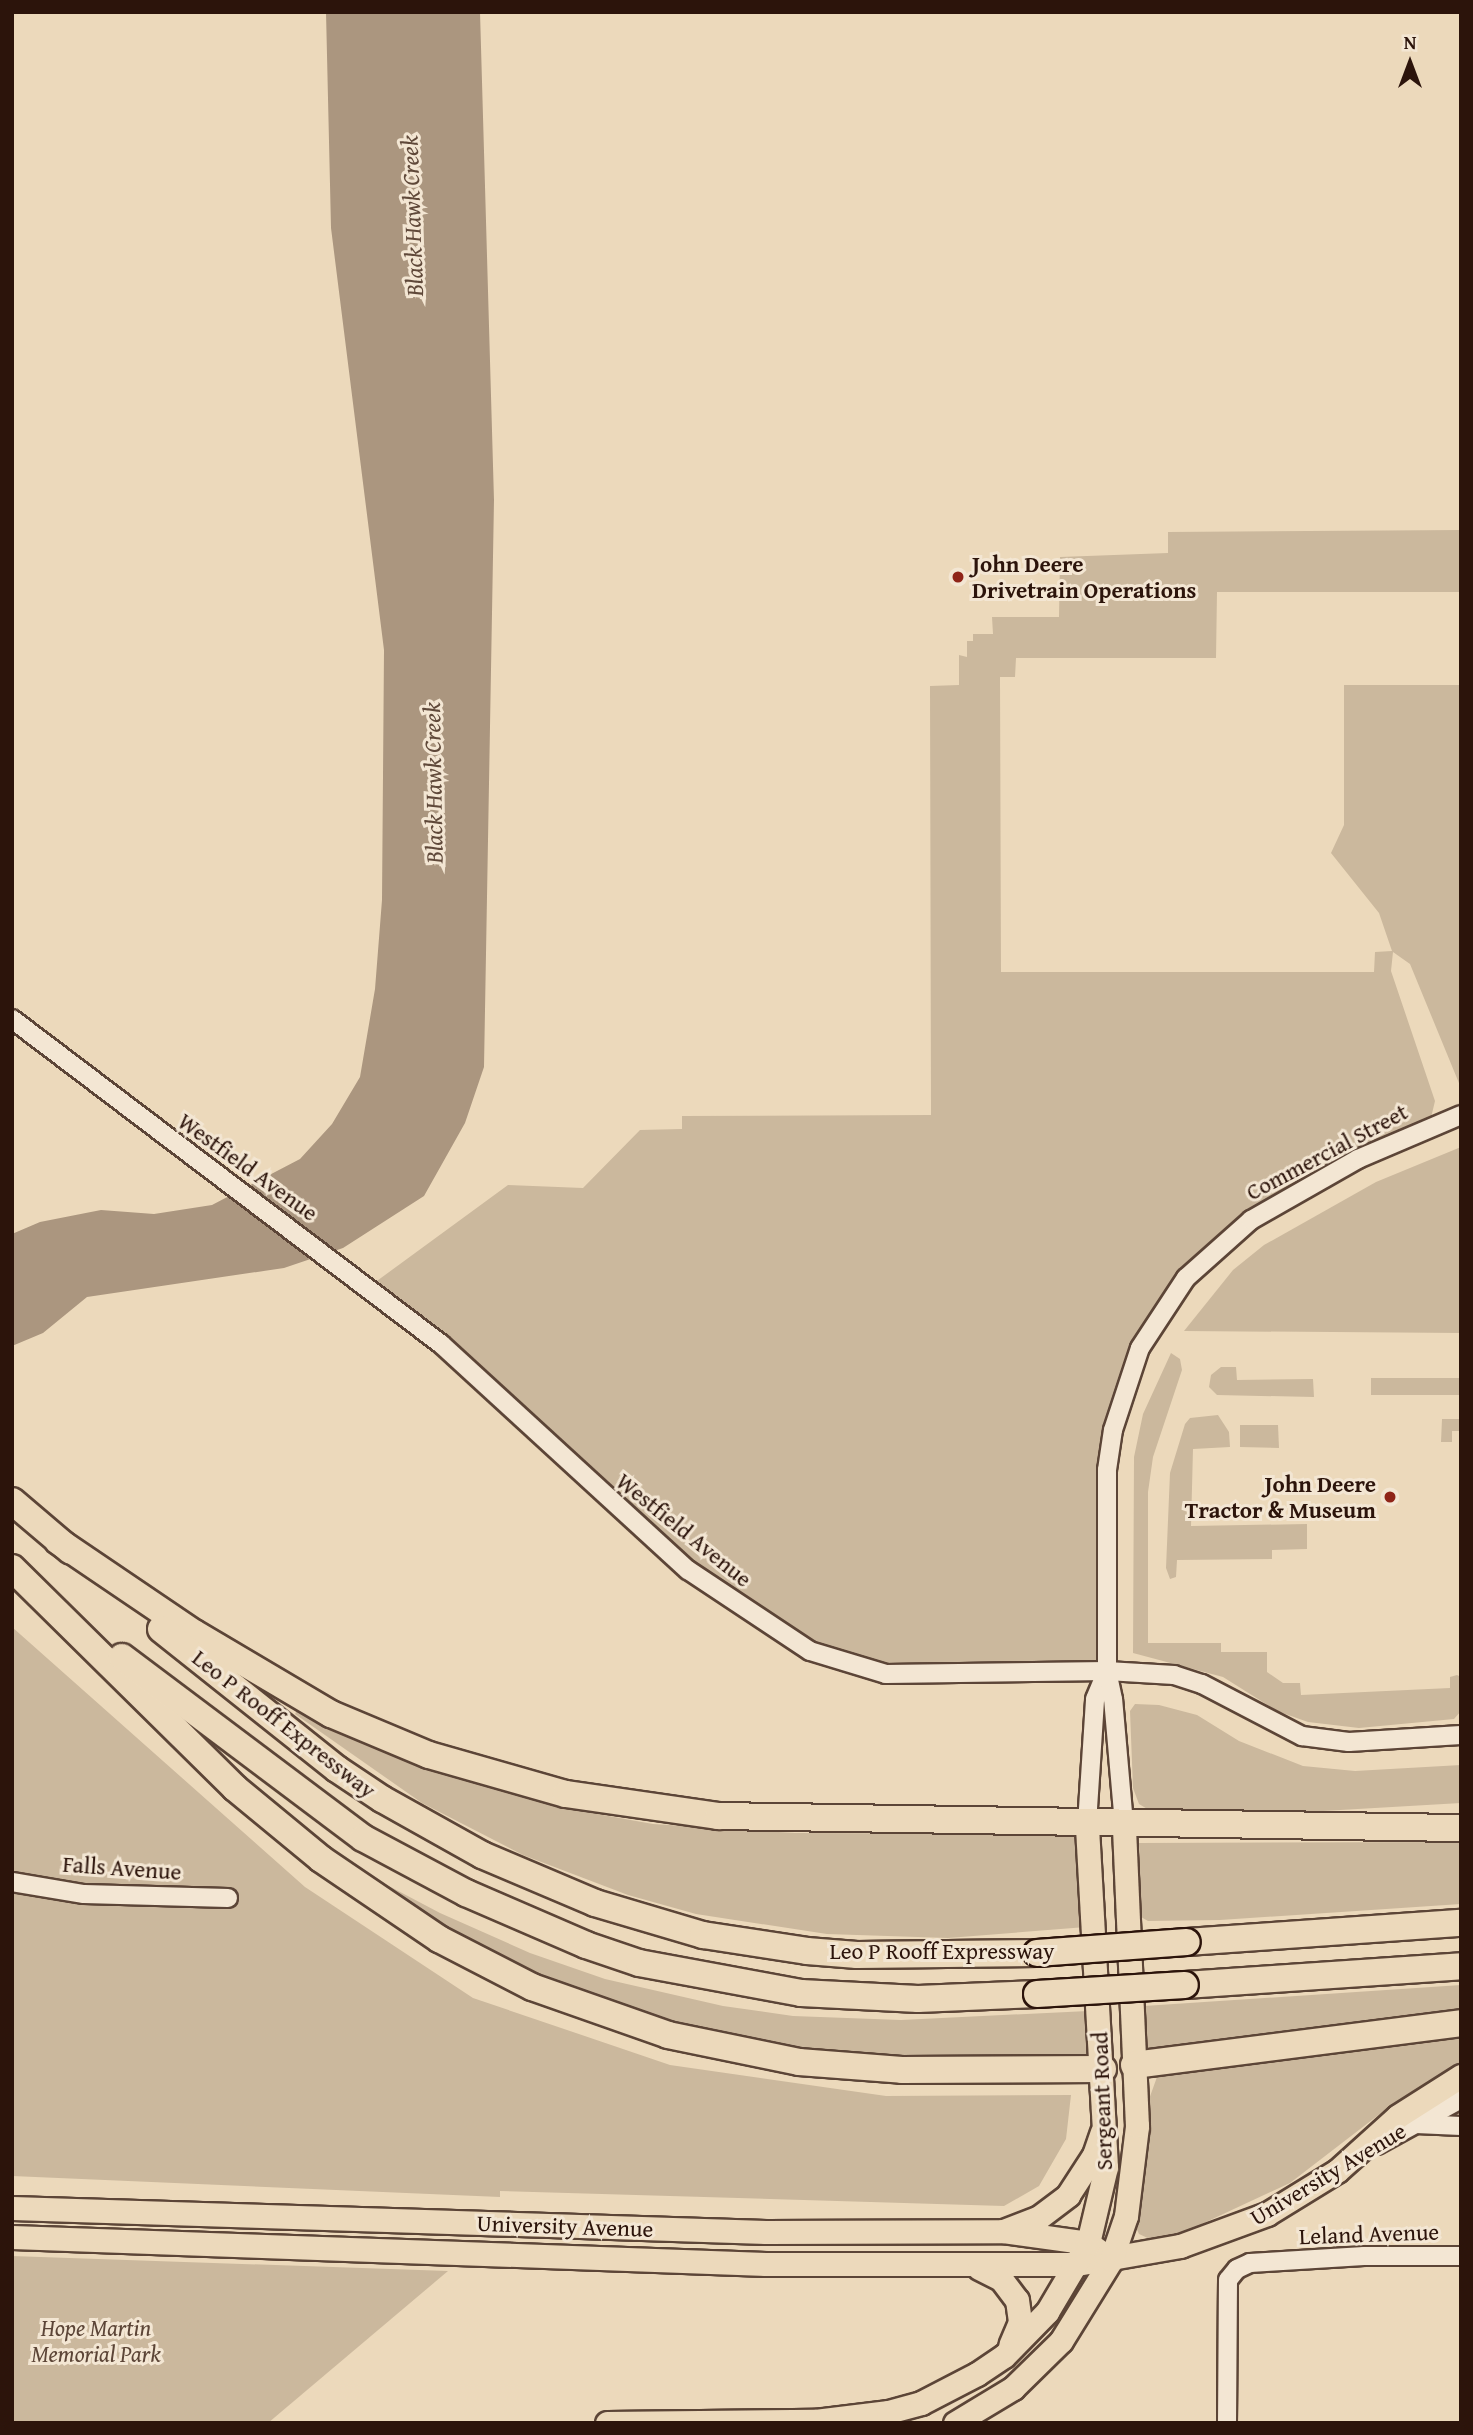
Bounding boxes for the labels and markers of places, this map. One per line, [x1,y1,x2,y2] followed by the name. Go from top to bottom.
[972,550,1196,604] place label: John Deere Drivetrain Operations
[950,569,966,585] marker: John Deere Drivetrain Operations
[1185,1470,1376,1524] place label: John Deere Tractor & Museum
[1382,1489,1398,1505] marker: John Deere Tractor & Museum

